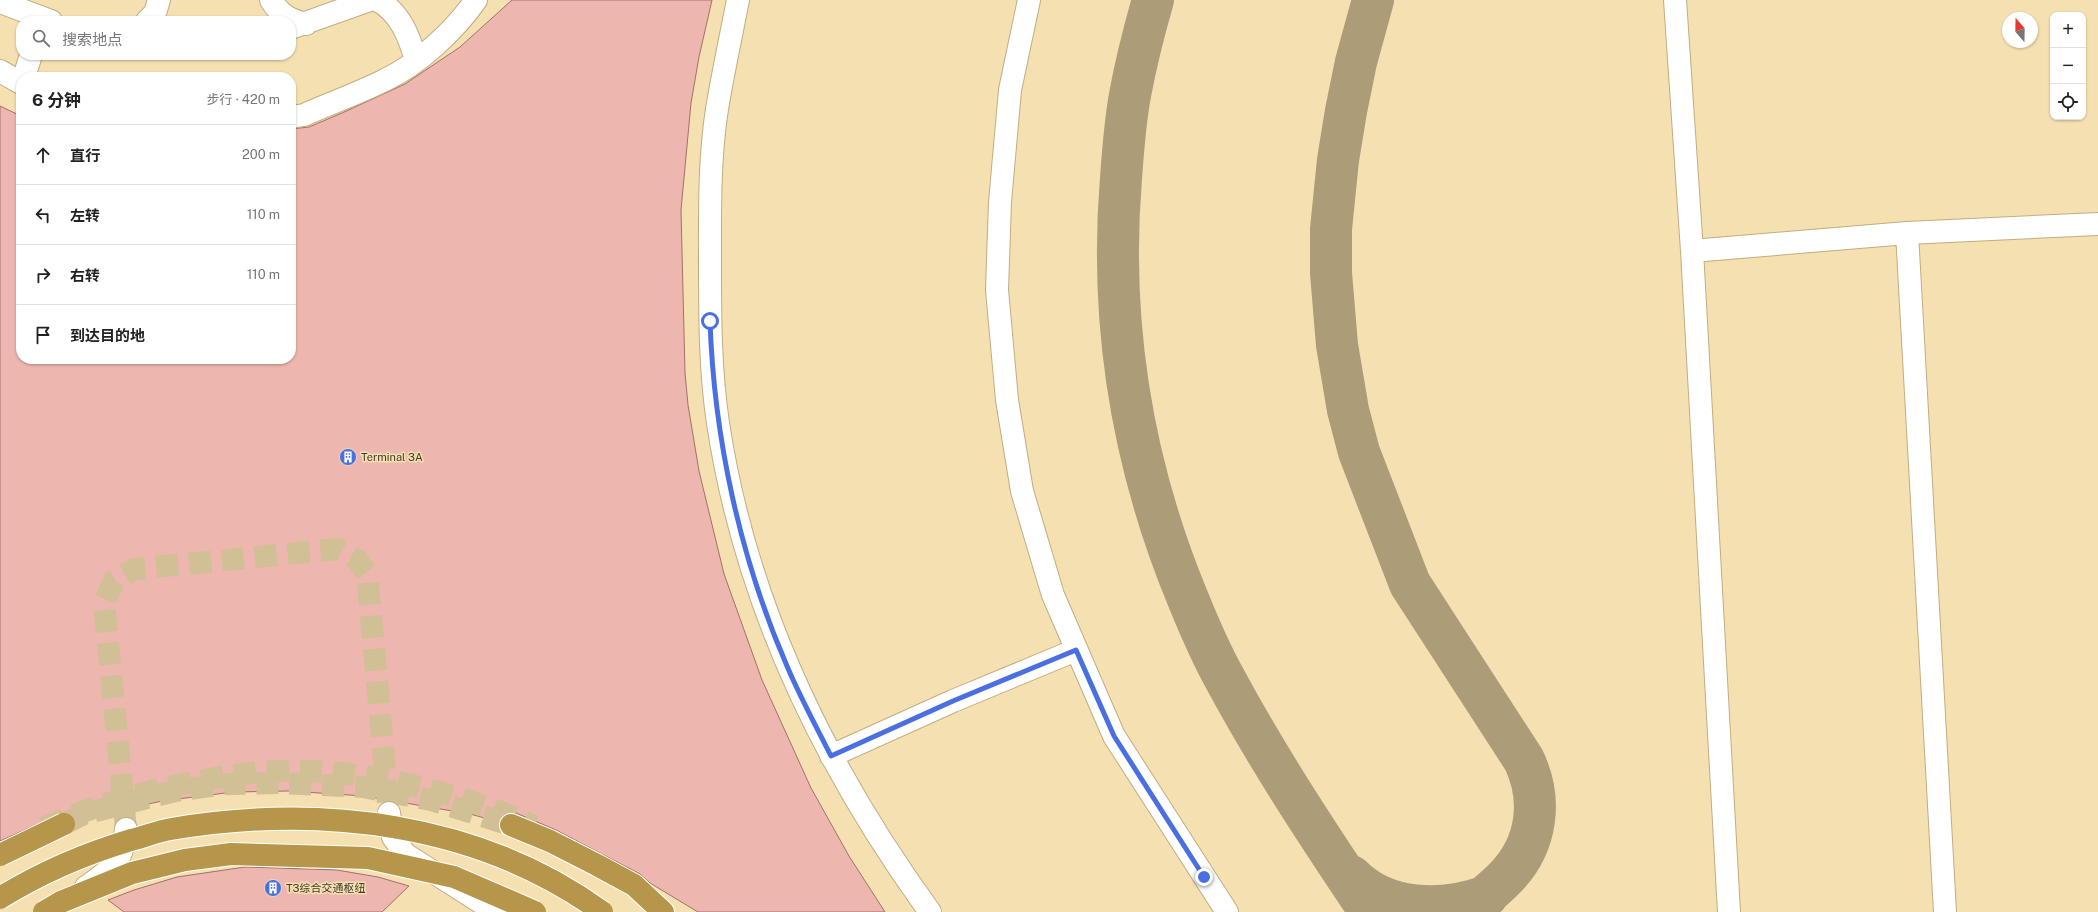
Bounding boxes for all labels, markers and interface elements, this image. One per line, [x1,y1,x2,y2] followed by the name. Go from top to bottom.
[2002,12,2038,48] north arrow
[2050,12,2086,120] map controls
[2050,12,2086,48] button: +
[16,16,296,60] search box
[30,27,52,49] icon: search
[62,31,122,48] text: 搜索地点
[2050,48,2086,84] button: −
[2050,84,2086,120] button: locate
[32,90,81,110] text: 6 分钟
[207,92,280,107] text: 步行 · 420 m
[32,144,54,166] icon: ahead
[70,147,100,164] text: 直行
[242,147,280,162] text: 200 m
[32,204,54,226] icon: left
[70,207,100,224] text: 左转
[247,207,280,222] text: 110 m
[32,264,54,286] icon: right
[70,267,100,284] text: 右转
[247,267,280,282] text: 110 m
[701,312,719,330] route start
[32,324,54,346] icon: arrive
[70,327,145,344] text: 到达目的地
[338,447,358,467] building icon: Terminal 3A
[361,451,423,463] place label: Terminal 3A
[1195,868,1213,886] route end
[263,878,283,898] building icon: T3综合交通枢纽
[286,882,365,894] place label: T3综合交通枢纽

